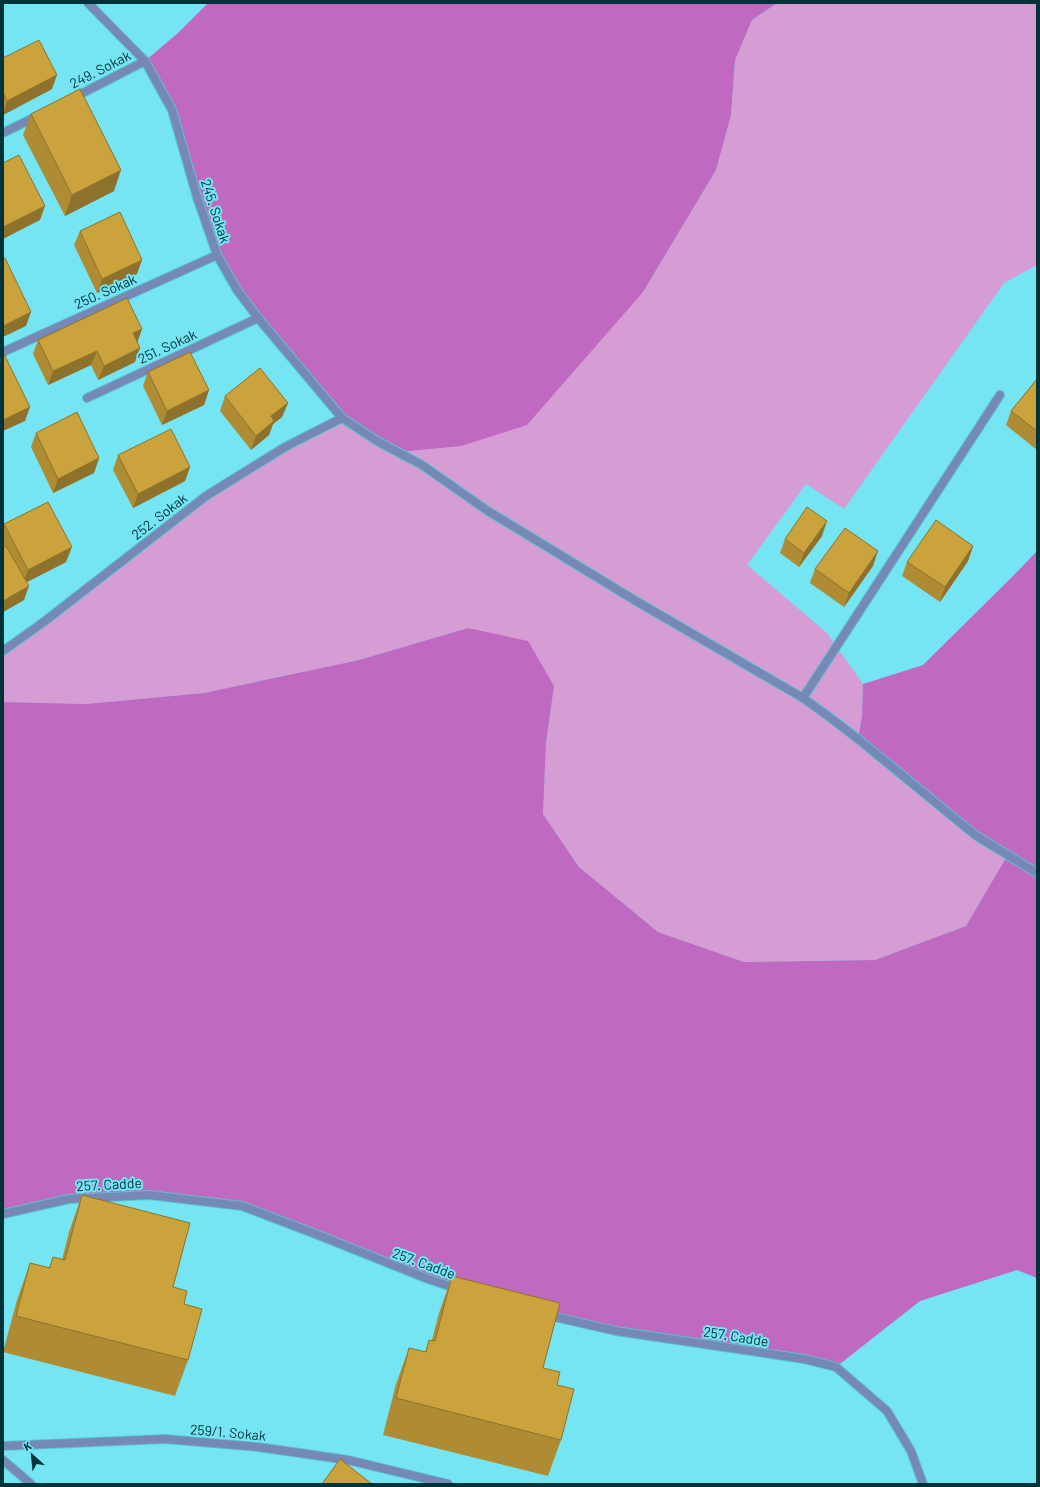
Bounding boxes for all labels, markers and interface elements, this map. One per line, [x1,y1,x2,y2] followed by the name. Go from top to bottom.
[67,46,133,92] street label: 249. Sokak
[198,177,234,245] street label: 245. Sokak
[71,270,139,312] street label: 250. Sokak
[135,325,199,367] street label: 251. Sokak
[128,489,190,543] street label: 252. Sokak
[76,1174,142,1194] street label: 257. Cadde
[390,1244,458,1282] street label: 257. Cadde
[702,1322,770,1350] street label: 257. Cadde
[189,1420,267,1444] street label: 259/1. Sokak
[12,1435,52,1475] north arrow
[21,1438,33,1453] text: K

